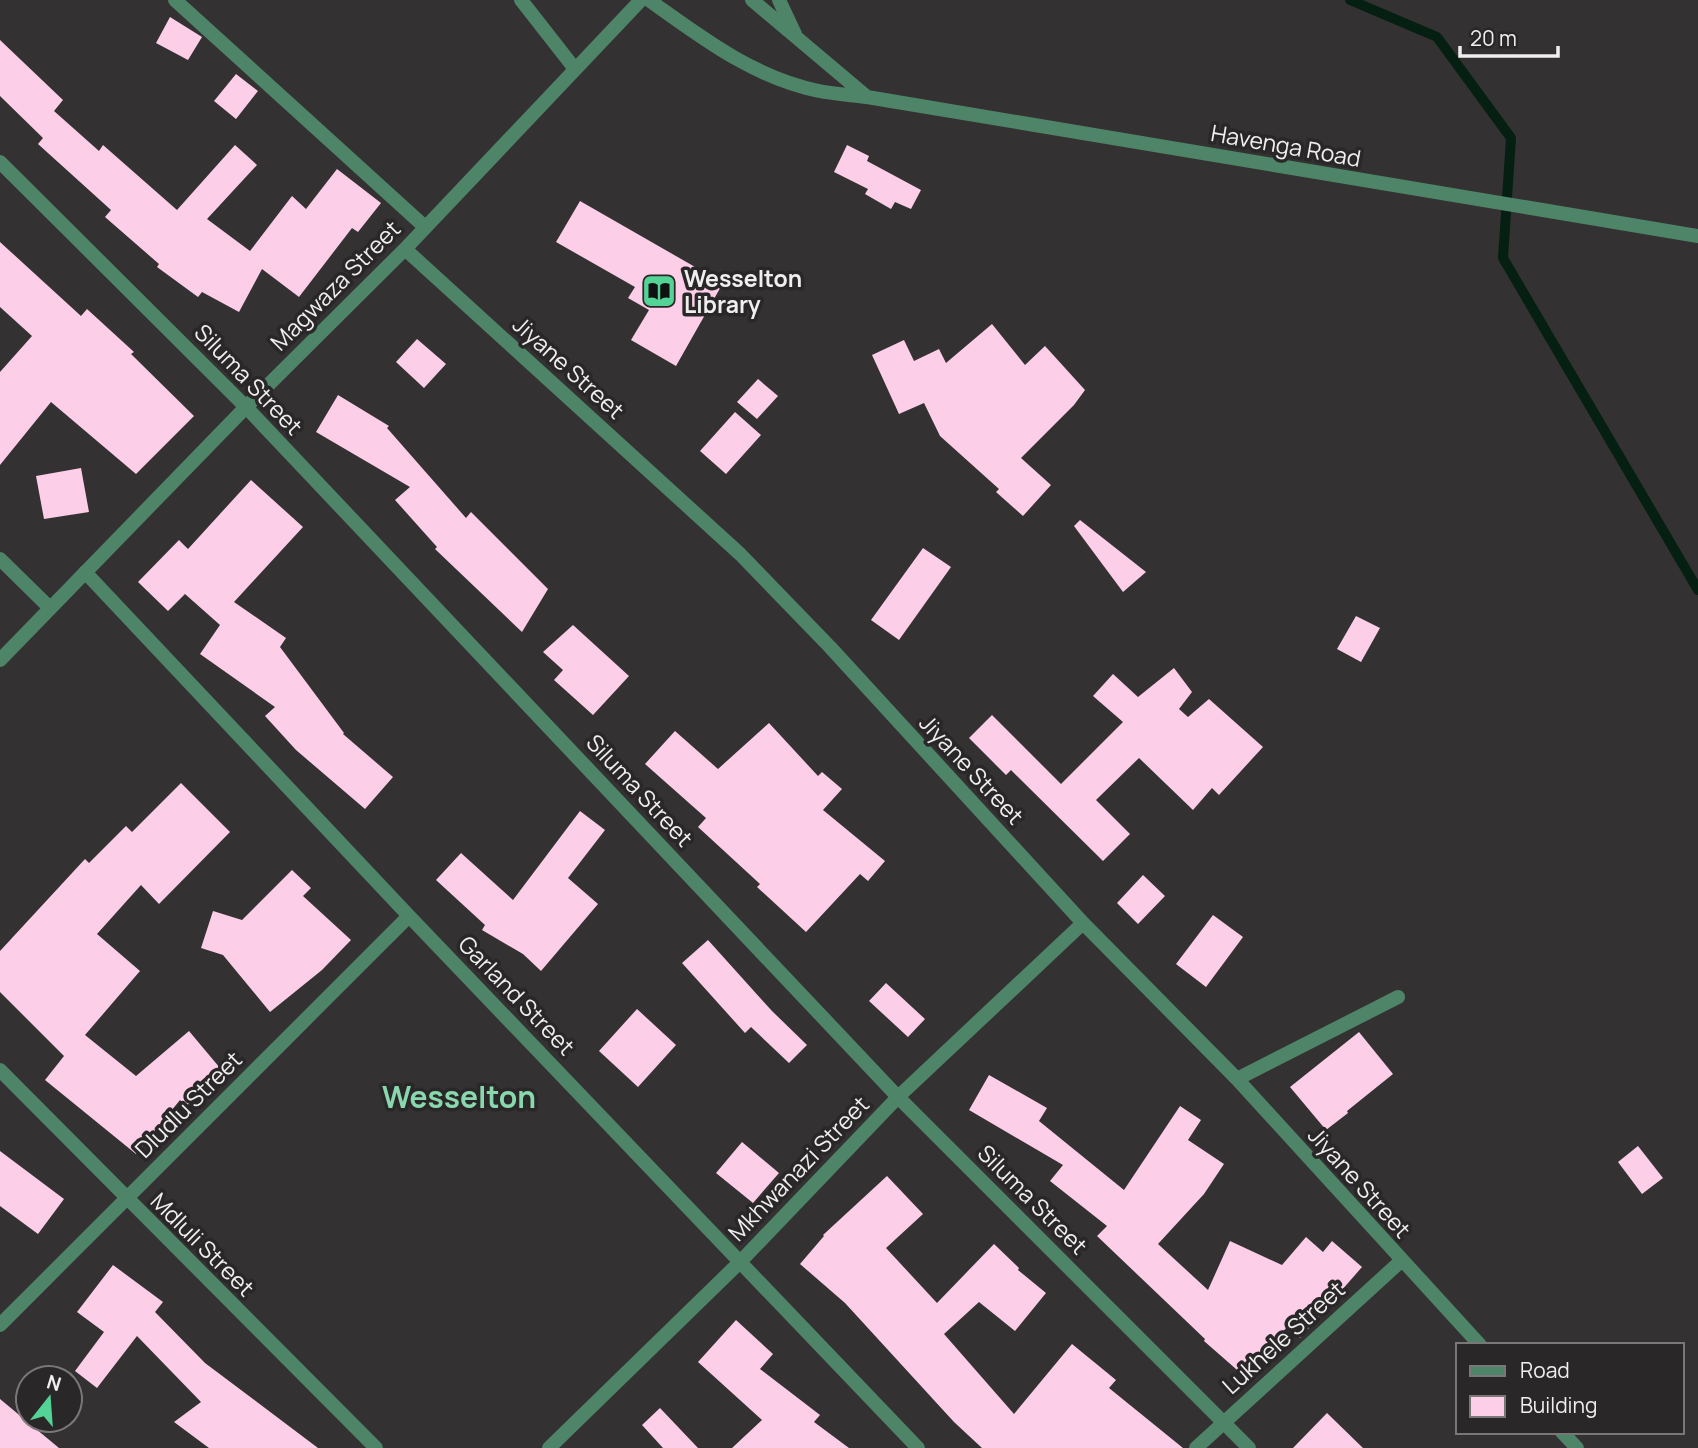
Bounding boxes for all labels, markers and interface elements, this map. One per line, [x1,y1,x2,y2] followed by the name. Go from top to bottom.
[1460,14,1558,58] scale bar
[1470,24,1517,52] text: 20 m
[1209,116,1363,174] street label: Havenga Road
[263,213,407,357] street label: Magwaza Street
[684,262,802,320] place label: Wesselton Library
[640,272,678,310] library icon: Wesselton Library
[506,308,632,426] street label: Jiyane Street
[188,316,310,442] street label: Siluma Street
[913,707,1031,831] street label: Jiyane Street
[580,727,700,853] street label: Siluma Street
[452,928,582,1062] street label: Garland Street
[127,1043,249,1165] street label: Dludlu Street
[382,1076,536,1117] district label: Wesselton
[720,1088,876,1248] street label: Mkhwanazi Street
[1301,1119,1419,1245] street label: Jiyane Street
[971,1137,1095,1261] street label: Siluma Street
[144,1185,262,1303] street label: Mdluli Street
[1215,1273,1351,1401] street label: Lukhele Street
[1456,1343,1684,1434] legend
[1520,1356,1570,1384] text: Road
[14,1364,84,1434] north arrow
[44,1368,64,1397] text: N
[1520,1391,1597,1419] text: Building

